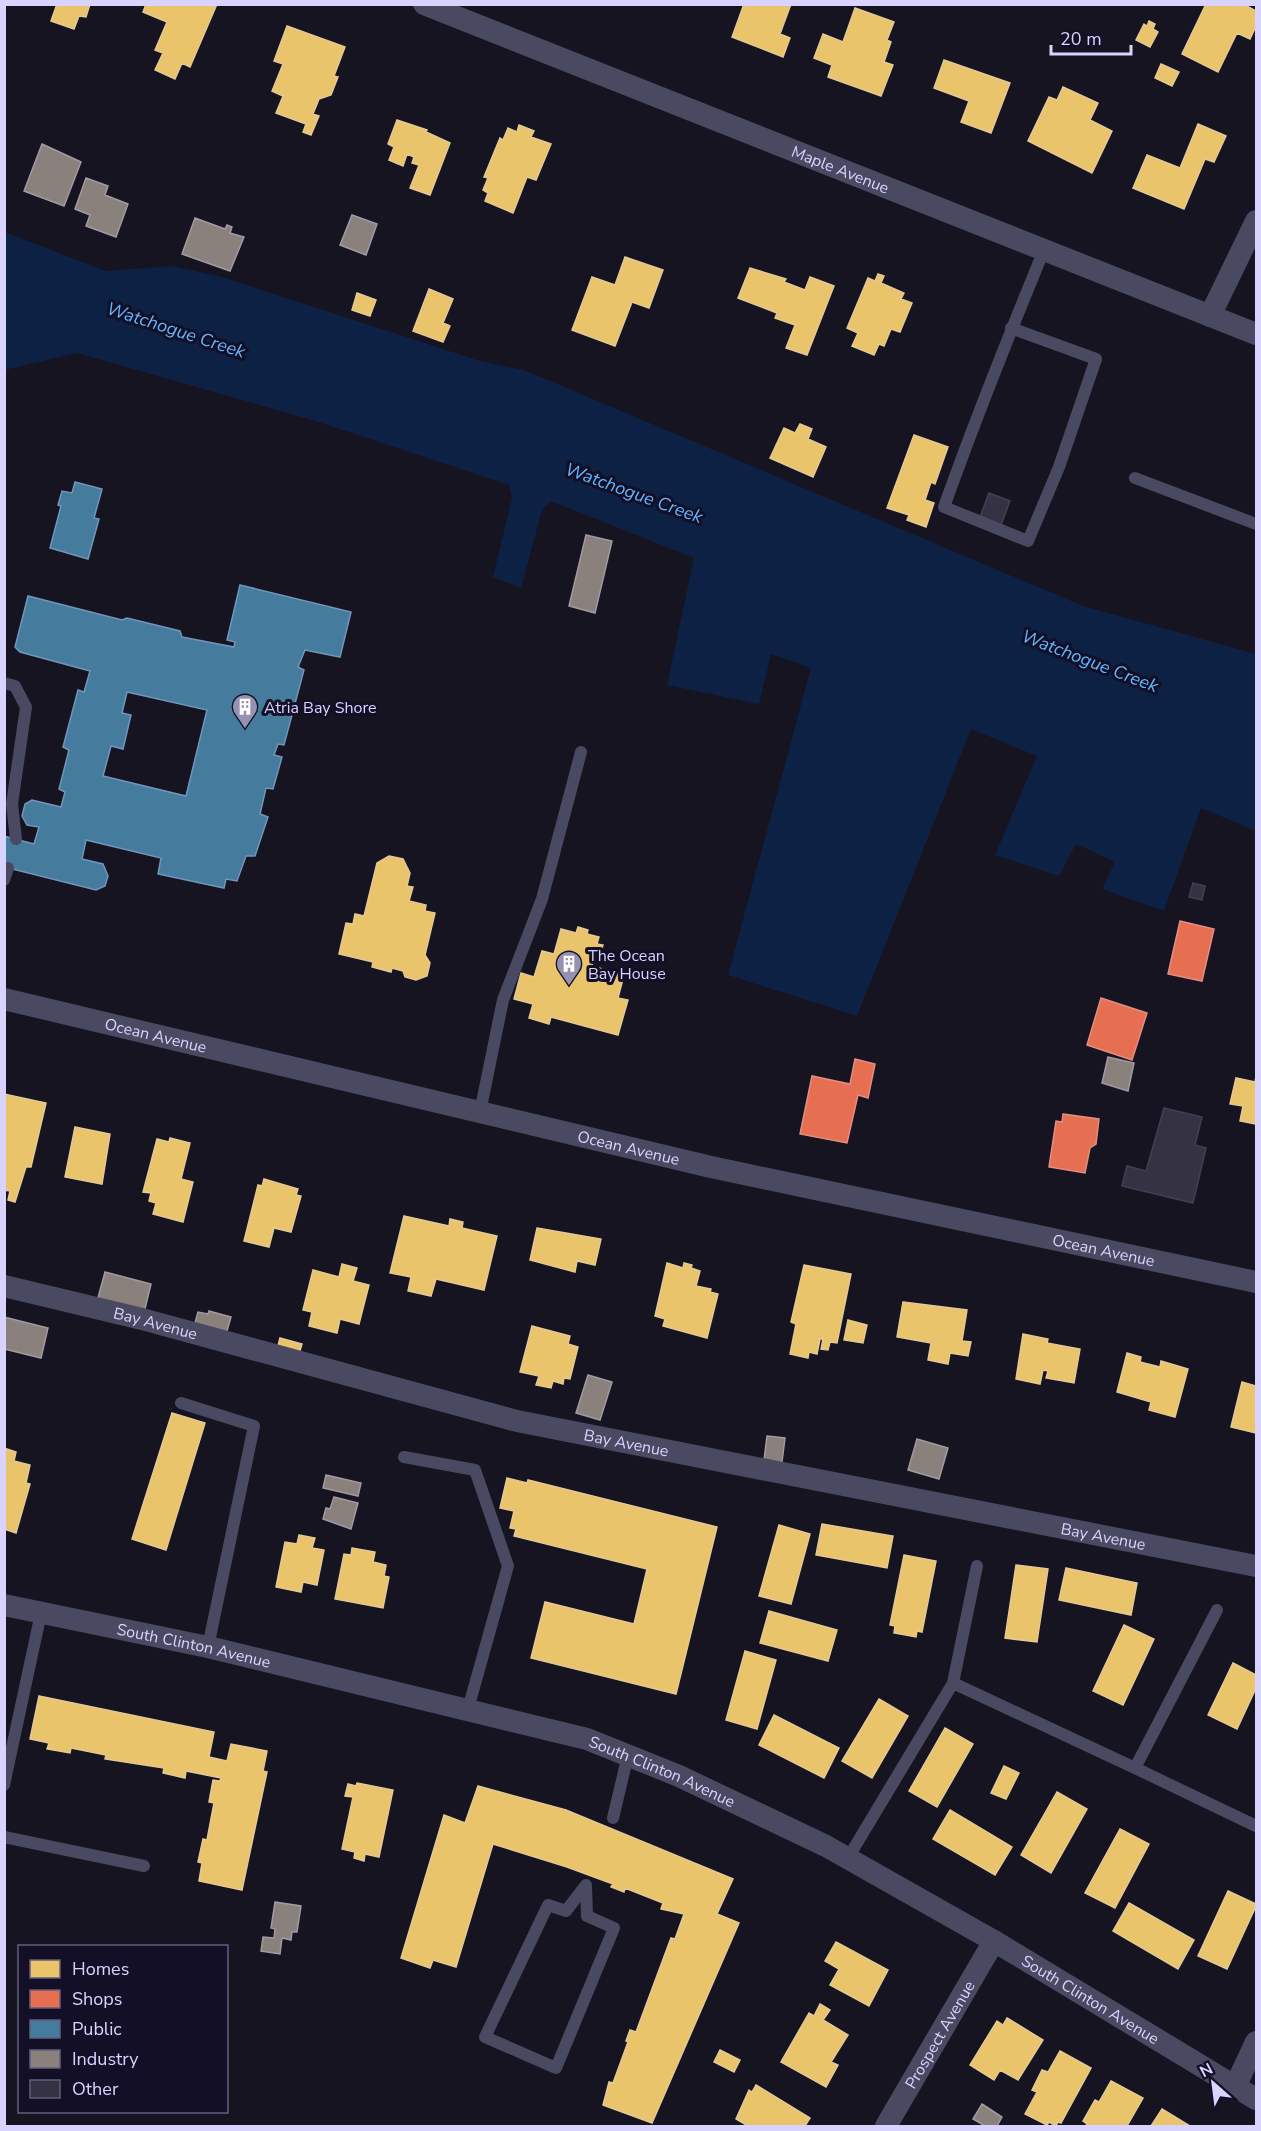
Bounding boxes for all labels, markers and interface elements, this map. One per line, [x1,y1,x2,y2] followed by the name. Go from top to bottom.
[1051,18,1130,56] scale bar
[1060,27,1102,51] text: 20 m
[788,141,892,199] street label: Maple Avenue
[104,296,249,364] water label: Watchogue Creek
[562,457,707,529] water label: Watchogue Creek
[1018,624,1163,698] water label: Watchogue Creek
[230,692,260,730] building icon: Atria Bay Shore
[264,697,377,719] place label: Atria Bay Shore
[588,945,666,985] place label: The Ocean Bay House
[554,949,584,987] building icon: The Ocean Bay House
[102,1013,209,1059] street label: Ocean Avenue
[575,1126,682,1171] street label: Ocean Avenue
[1050,1229,1157,1272] street label: Ocean Avenue
[111,1303,200,1346] street label: Bay Avenue
[582,1424,671,1463] street label: Bay Avenue
[1059,1518,1147,1556] street label: Bay Avenue
[115,1618,273,1674] street label: South Clinton Avenue
[585,1731,738,1813] street label: South Clinton Avenue
[18,1945,228,2113] legend
[1017,1950,1163,2050] street label: South Clinton Avenue
[72,1957,129,1981] text: Homes
[900,1977,980,2093] street label: Prospect Avenue
[72,1987,122,2011] text: Shops
[72,2017,122,2041] text: Public
[72,2047,139,2071] text: Industry
[1183,2053,1243,2113] north arrow
[1196,2058,1217,2083] text: N
[72,2077,119,2101] text: Other

